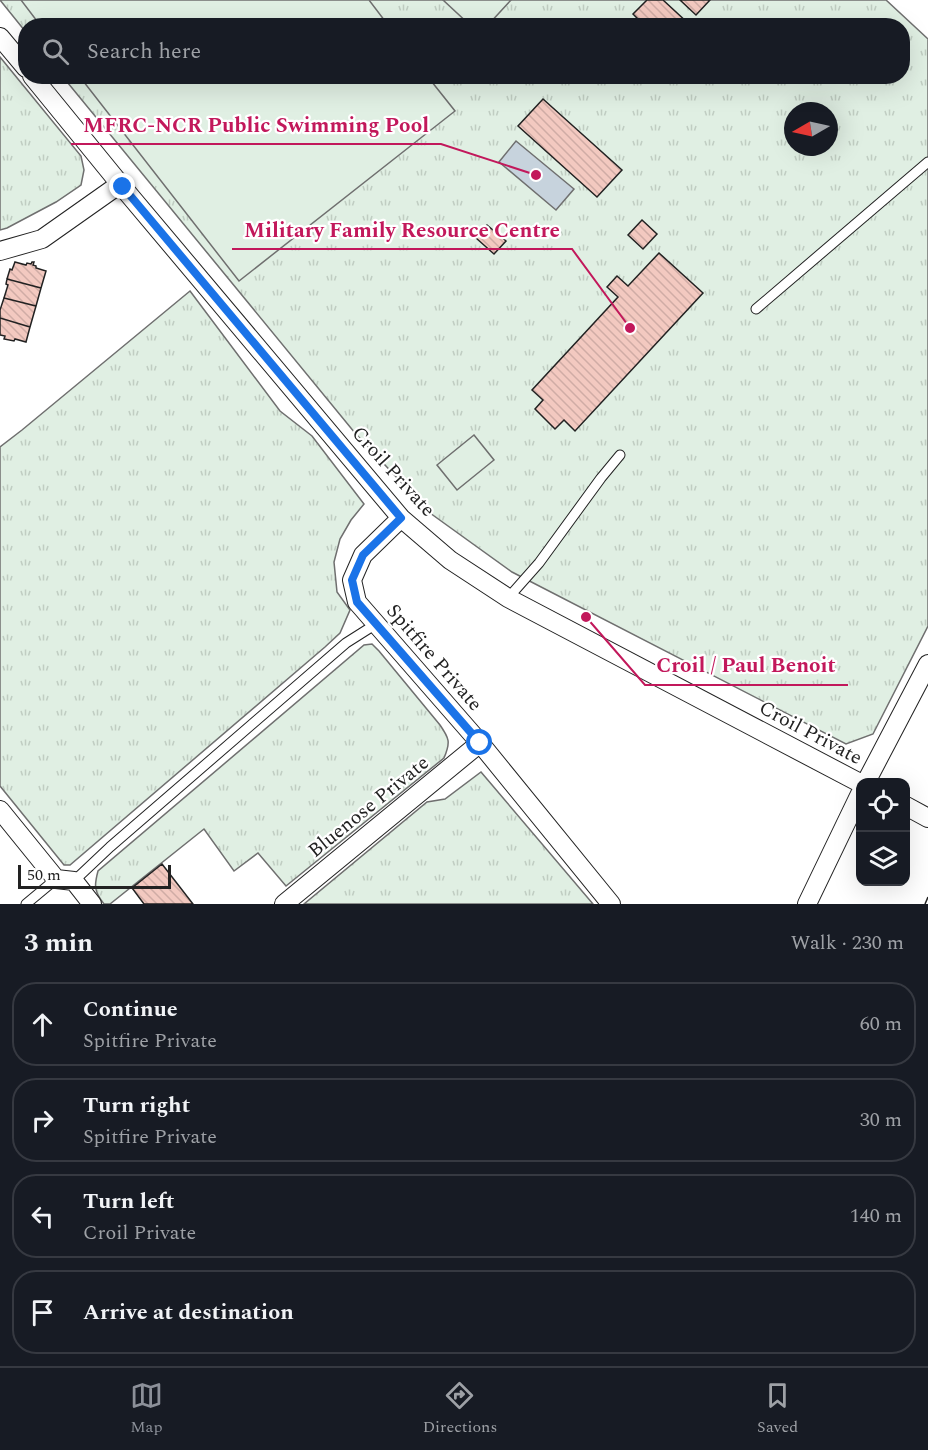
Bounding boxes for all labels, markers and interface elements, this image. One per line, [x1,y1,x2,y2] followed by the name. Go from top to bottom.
[18,18,910,84] search box
[39,35,72,68] icon: search
[87,35,201,68] text: Search here
[784,102,838,156] north arrow
[71,105,441,144] callout: MFRC-NCR Public Swimming Pool
[83,110,429,142] text: MFRC-NCR Public Swimming Pool
[109,173,135,199] route end
[232,210,572,249] callout: Military Family Resource Centre
[244,215,560,247] text: Military Family Resource Centre
[344,420,442,524] street label: Croil Private
[379,597,489,718] street label: Spitfire Private
[645,646,848,685] callout: Croil / Paul Benoit
[656,650,836,682] text: Croil / Paul Benoit
[753,693,868,773] street label: Croil Private
[466,729,492,755] route start
[302,748,436,865] street label: Bluenose Private
[856,778,910,886] map controls
[856,778,910,832] button: locate
[856,832,910,886] button: layers
[18,862,171,890] scale bar
[27,863,61,887] text: 50 m
[24,923,93,963] text: 3 min
[791,928,904,958] text: Walk · 230 m
[83,993,178,1026] text: Continue
[26,1008,59,1041] icon: ahead
[860,1009,902,1039] text: 60 m
[83,1026,217,1056] text: Spitfire Private
[83,1089,190,1122] text: Turn right
[26,1104,59,1137] icon: right
[860,1105,902,1135] text: 30 m
[83,1122,217,1152] text: Spitfire Private
[83,1185,175,1218] text: Turn left
[26,1200,59,1233] icon: left
[850,1201,902,1231] text: 140 m
[83,1218,196,1248] text: Croil Private
[26,1296,59,1329] icon: arrive
[83,1296,294,1329] text: Arrive at destination
[130,1379,163,1439] tab: Map
[423,1379,497,1439] tab: Directions
[757,1379,798,1439] tab: Saved

